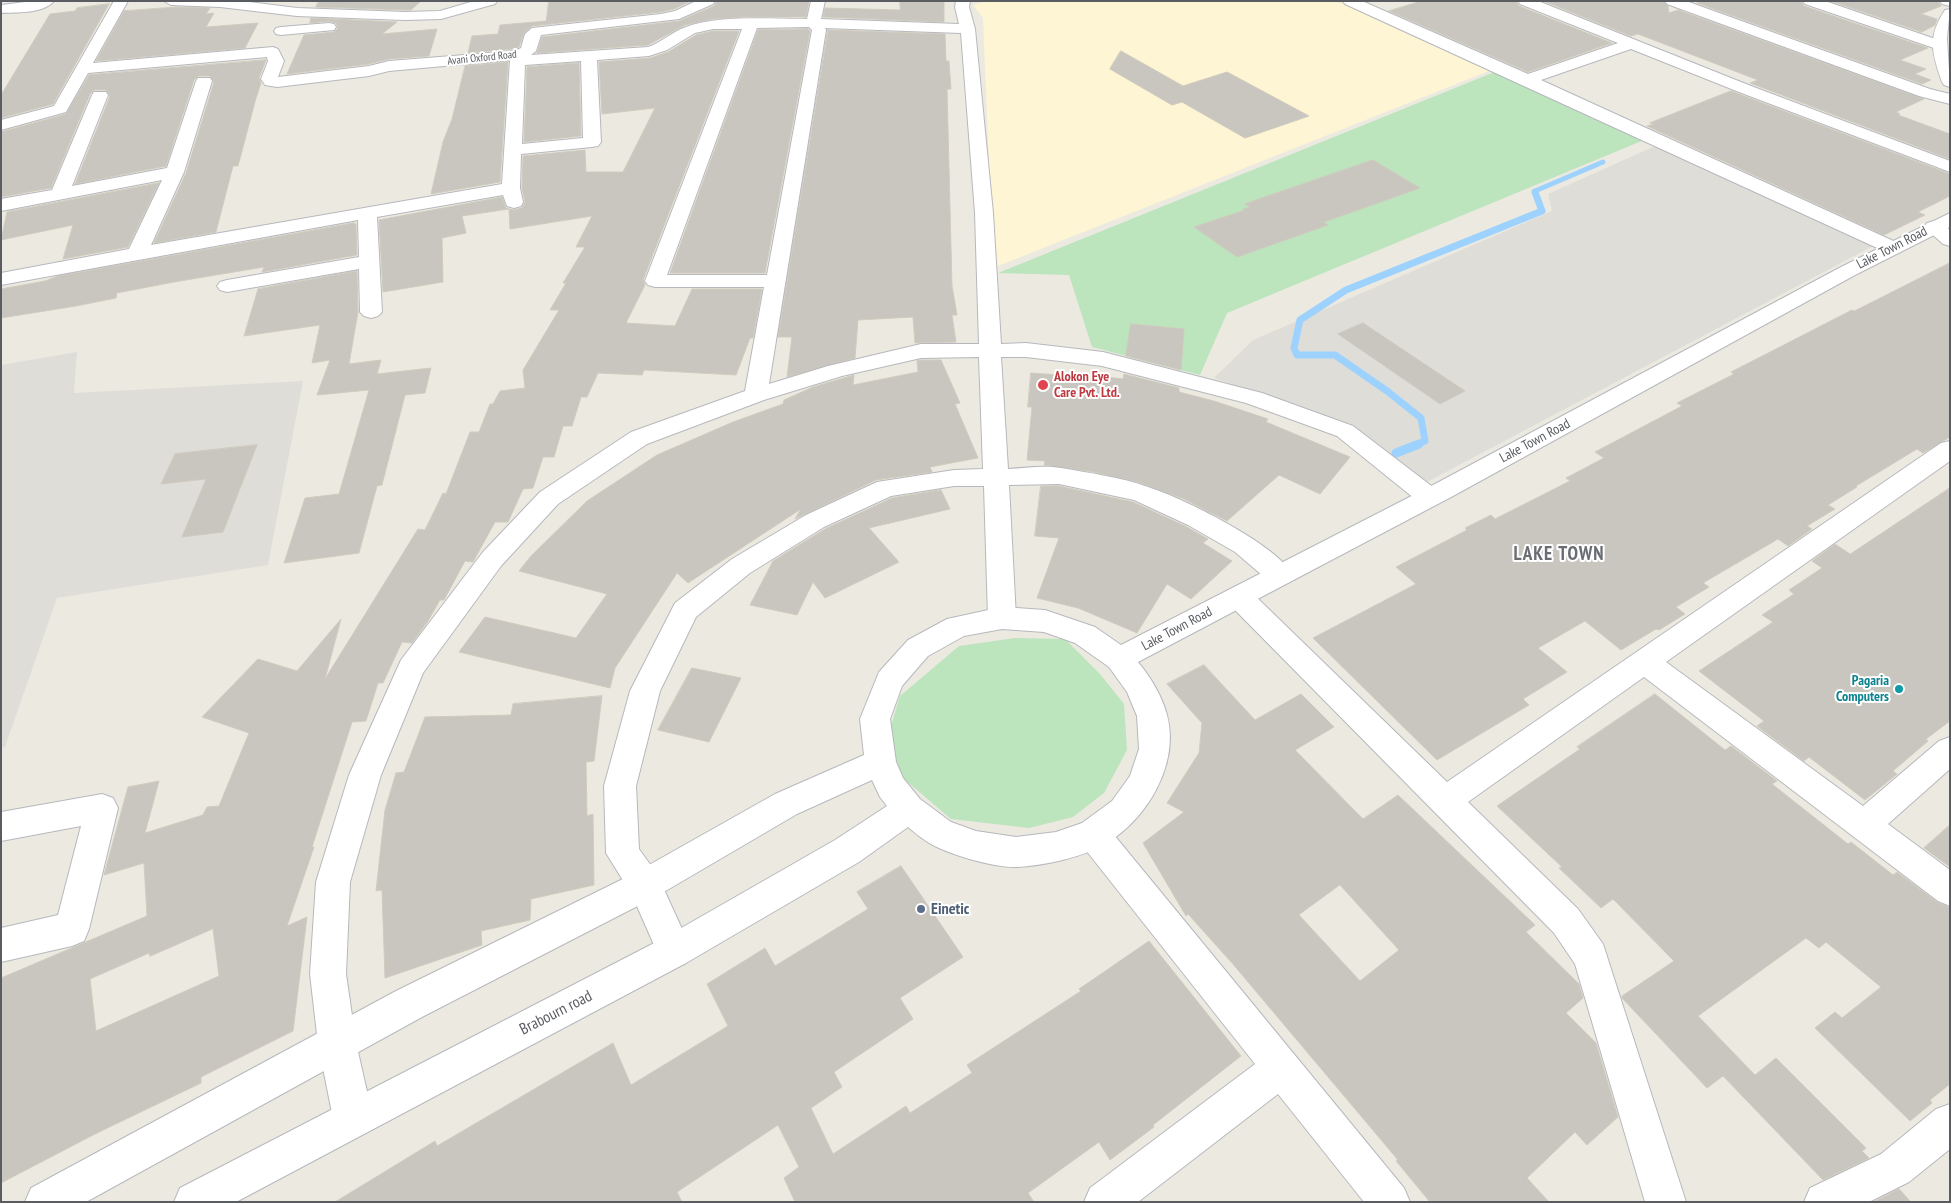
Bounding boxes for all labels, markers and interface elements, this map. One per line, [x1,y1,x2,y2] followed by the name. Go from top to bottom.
[447,48,517,68] street label: Avani Oxford Road
[1854,223,1930,273] street label: Lake Town Road
[1054,369,1120,402] place label: Alokon Eye Care Pvt. Ltd.
[1036,378,1050,392] marker: Alokon Eye Care Pvt. Ltd.
[1497,415,1573,467] street label: Lake Town Road
[1512,544,1606,566] district label: LAKE TOWN
[1139,603,1215,655] street label: Lake Town Road
[1836,673,1889,706] place label: Pagaria Computers
[1893,683,1905,695] marker: Pagaria Computers
[931,899,969,919] place label: Einetic
[915,903,927,915] marker: Einetic
[517,987,595,1039] street label: Brabourn road

